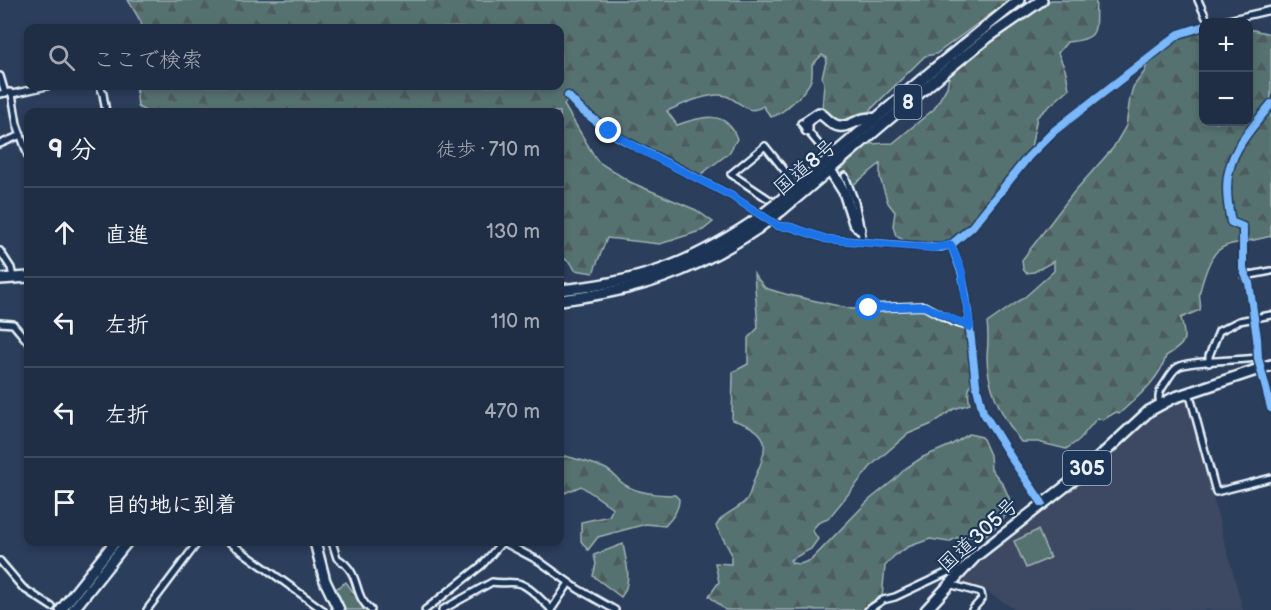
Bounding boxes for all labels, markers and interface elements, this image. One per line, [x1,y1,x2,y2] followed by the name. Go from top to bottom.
[1199,18,1253,126] map controls
[1199,18,1253,72] button: +
[24,24,564,90] search box
[45,41,78,74] icon: search
[93,47,203,74] text: ここで検索
[1199,72,1253,126] button: −
[894,85,922,119] road number: 8
[595,117,621,143] route end
[768,134,842,201] street label: 国道8号
[48,135,96,166] text: 9 分
[436,138,540,162] text: 徒歩 · 710 m
[48,216,81,249] icon: ahead
[486,220,540,244] text: 130 m
[105,222,149,249] text: 直進
[855,294,881,320] route start
[48,306,81,339] icon: left
[491,310,540,334] text: 110 m
[105,312,149,339] text: 左折
[48,396,81,429] icon: left
[484,400,540,424] text: 470 m
[105,402,149,429] text: 左折
[1063,451,1111,485] road number: 305
[48,486,81,519] icon: arrive
[105,492,237,519] text: 目的地に到着
[933,493,1024,578] street label: 国道305号

